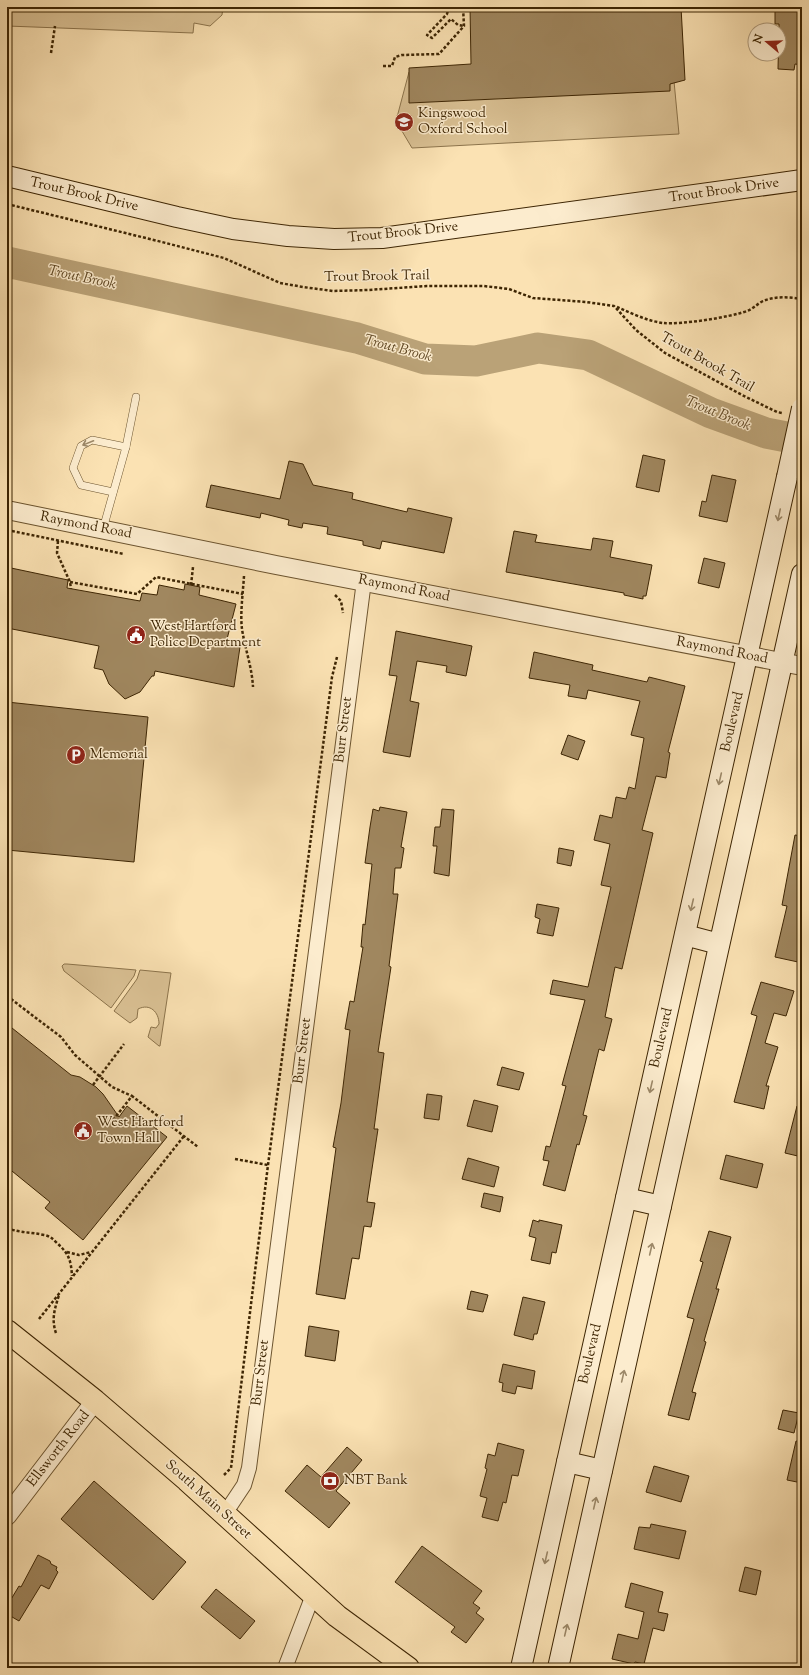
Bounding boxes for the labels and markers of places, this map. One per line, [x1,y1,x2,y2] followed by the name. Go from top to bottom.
[418,104,508,140] place label: Kingswood Oxford School
[393,111,415,133] school or university icon: Kingswood Oxford School
[150,617,261,653] place label: West Hartford Police Department
[125,624,147,646] public building icon: West Hartford Police Department
[65,744,87,766] parking icon: Memorial
[90,745,148,765] place label: Memorial
[97,1113,184,1149] place label: West Hartford Town Hall
[72,1120,94,1142] public building icon: West Hartford Town Hall
[319,1470,341,1492] bank icon: NBT Bank
[344,1471,408,1491] place label: NBT Bank

